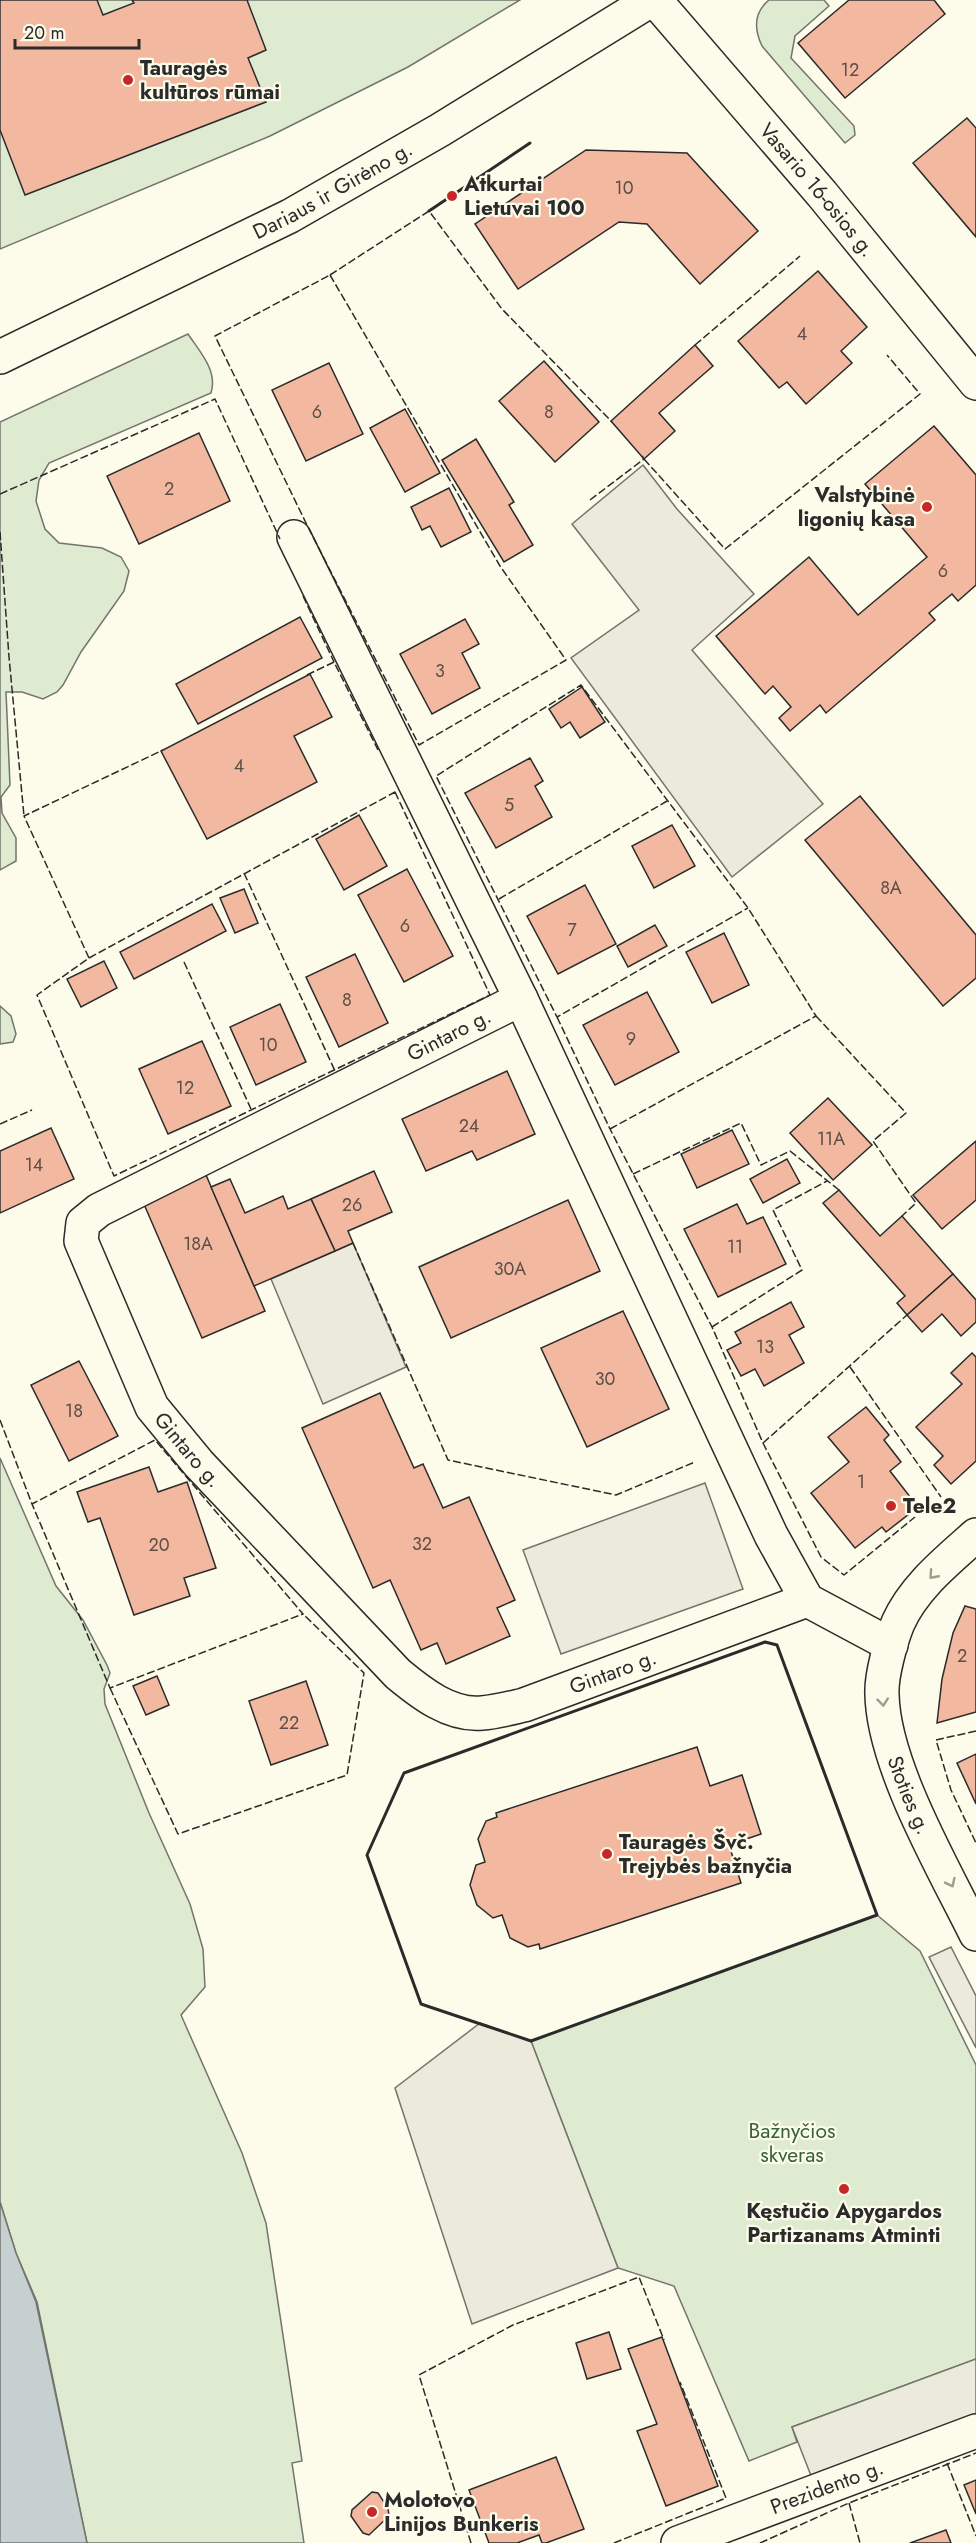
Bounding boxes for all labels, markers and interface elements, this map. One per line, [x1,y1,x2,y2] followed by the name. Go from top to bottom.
[15,12,140,50] scale bar
[24,20,64,46] text: 20 m
[140,53,280,107] place label: Tauragės kultūros rūmai
[841,57,859,83] house number: 12
[121,73,135,87] marker: Tauragės kultūros rūmai
[752,116,883,264] street label: Vasario 16-osios g.
[248,134,418,247] street label: Dariaus ir Girėno g.
[463,169,585,223] place label: Atkurtai Lietuvai 100
[615,175,634,201] house number: 10
[445,189,459,203] marker: Atkurtai Lietuvai 100
[797,321,807,347] house number: 4
[312,399,322,425] house number: 6
[544,399,554,425] house number: 8
[164,476,174,502] house number: 2
[798,480,915,534] place label: Valstybinė ligonių kasa
[920,500,934,514] marker: Valstybinė ligonių kasa
[938,558,948,584] house number: 6
[435,658,445,684] house number: 3
[234,753,244,779] house number: 4
[504,792,514,818] house number: 5
[880,875,902,901] house number: 8A
[400,913,410,939] house number: 6
[567,917,577,943] house number: 7
[342,987,352,1013] house number: 8
[402,1001,496,1069] street label: Gintaro g.
[626,1026,636,1052] house number: 9
[259,1032,278,1058] house number: 10
[176,1075,194,1101] house number: 12
[459,1113,479,1139] house number: 24
[817,1126,845,1152] house number: 11A
[25,1152,43,1178] house number: 14
[342,1192,362,1218] house number: 26
[183,1231,213,1257] house number: 18A
[727,1234,743,1260] house number: 11
[494,1256,526,1282] house number: 30A
[756,1334,774,1360] house number: 13
[595,1366,616,1392] house number: 30
[65,1398,83,1424] house number: 18
[147,1406,229,1494] street label: Gintaro g.
[857,1469,865,1495] house number: 1
[903,1491,956,1521] place label: Tele2
[884,1499,898,1513] marker: Tele2
[412,1531,432,1557] house number: 32
[148,1532,170,1558] house number: 20
[929,1568,940,1579] one-way arrow
[565,1642,661,1702] street label: Gintaro g.
[957,1643,967,1669] house number: 2
[876,1698,889,1707] one-way arrow
[279,1710,299,1736] house number: 22
[880,1752,939,1839] street label: Stoties g.
[619,1827,792,1881] place label: Tauragės Švč. Trejybės bažnyčia
[600,1847,614,1861] marker: Tauragės Švč. Trejybės bažnyčia
[944,1877,955,1888] one-way arrow
[749,2116,835,2170] park label: Bažnyčios skveras
[837,2182,851,2196] marker: Kęstučio Apygardos Partizanams Atminti
[746,2196,942,2250] place label: Kęstučio Apygardos Partizanams Atminti
[766,2452,888,2522] street label: Prezidento g.
[384,2485,539,2539] place label: Molotovo Linijos Bunkeris
[365,2505,379,2519] marker: Molotovo Linijos Bunkeris

